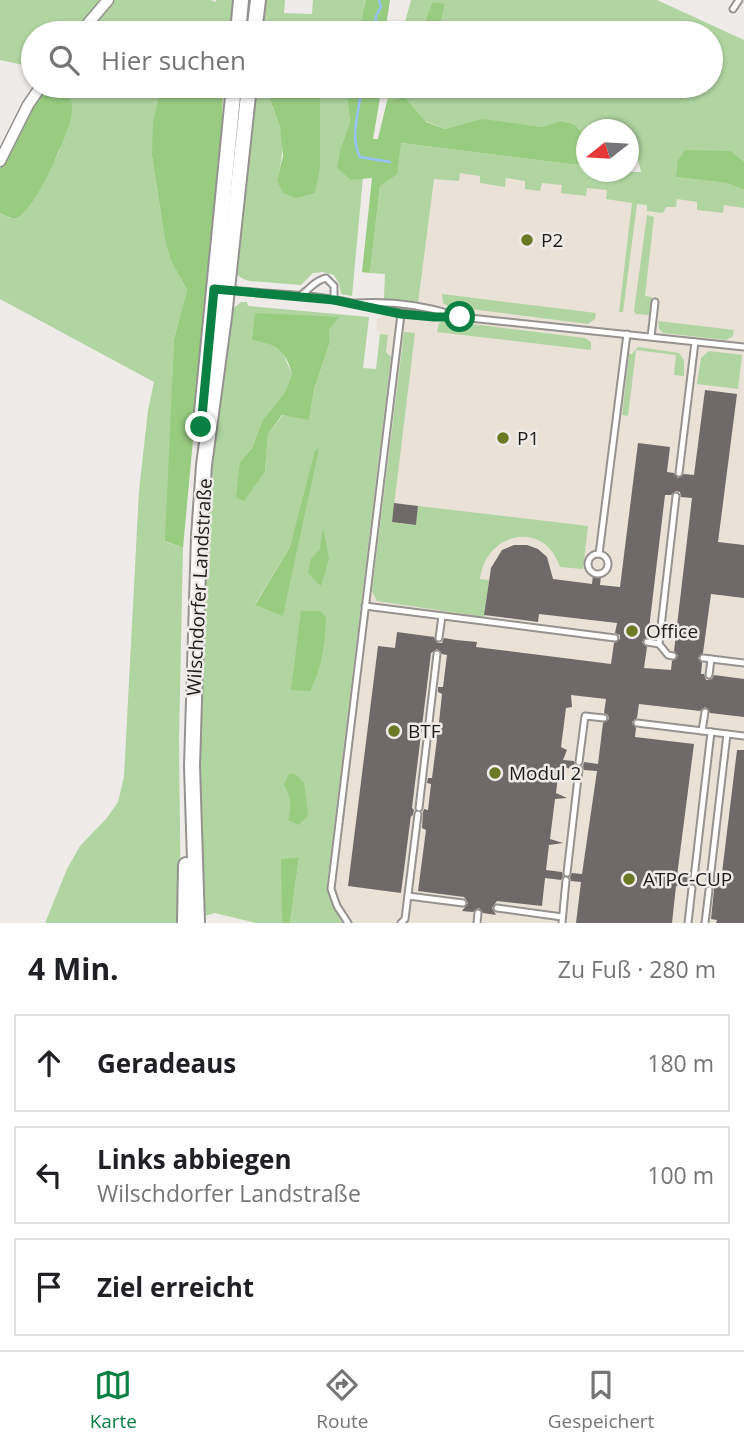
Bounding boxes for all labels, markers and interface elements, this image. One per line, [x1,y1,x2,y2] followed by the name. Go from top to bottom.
[21,21,723,98] search box
[45,41,83,79] icon: search
[101,42,246,78] text: Hier suchen
[576,119,639,182] north arrow
[541,227,563,253] place label: P2
[519,232,535,248] marker: P2
[444,301,475,332] route start
[185,411,216,442] route end
[517,425,539,451] place label: P1
[495,430,511,446] marker: P1
[180,478,218,696] street label: Wilschdorfer Landstraße
[646,618,698,644] place label: Office
[624,623,640,639] marker: Office
[408,718,441,744] place label: BTF
[386,723,402,739] marker: BTF
[509,760,581,786] place label: Modul 2
[487,765,503,781] marker: Modul 2
[643,866,732,892] place label: ATPC-CUP
[621,871,637,887] marker: ATPC-CUP
[28,948,119,989] text: 4 Min.
[558,953,716,985] text: Zu Fuß · 280 m
[30,1044,68,1082] icon: ahead
[97,1045,236,1081] text: Geradeaus
[647,1047,714,1079] text: 180 m
[97,1141,292,1177] text: Links abbiegen
[30,1156,68,1194] icon: left
[647,1159,714,1191] text: 100 m
[97,1177,361,1209] text: Wilschdorfer Landstraße
[30,1268,68,1306] icon: arrive
[97,1269,254,1305] text: Ziel erreicht
[90,1366,137,1434] tab: Karte
[316,1366,369,1434] tab: Route
[548,1366,654,1434] tab: Gespeichert

